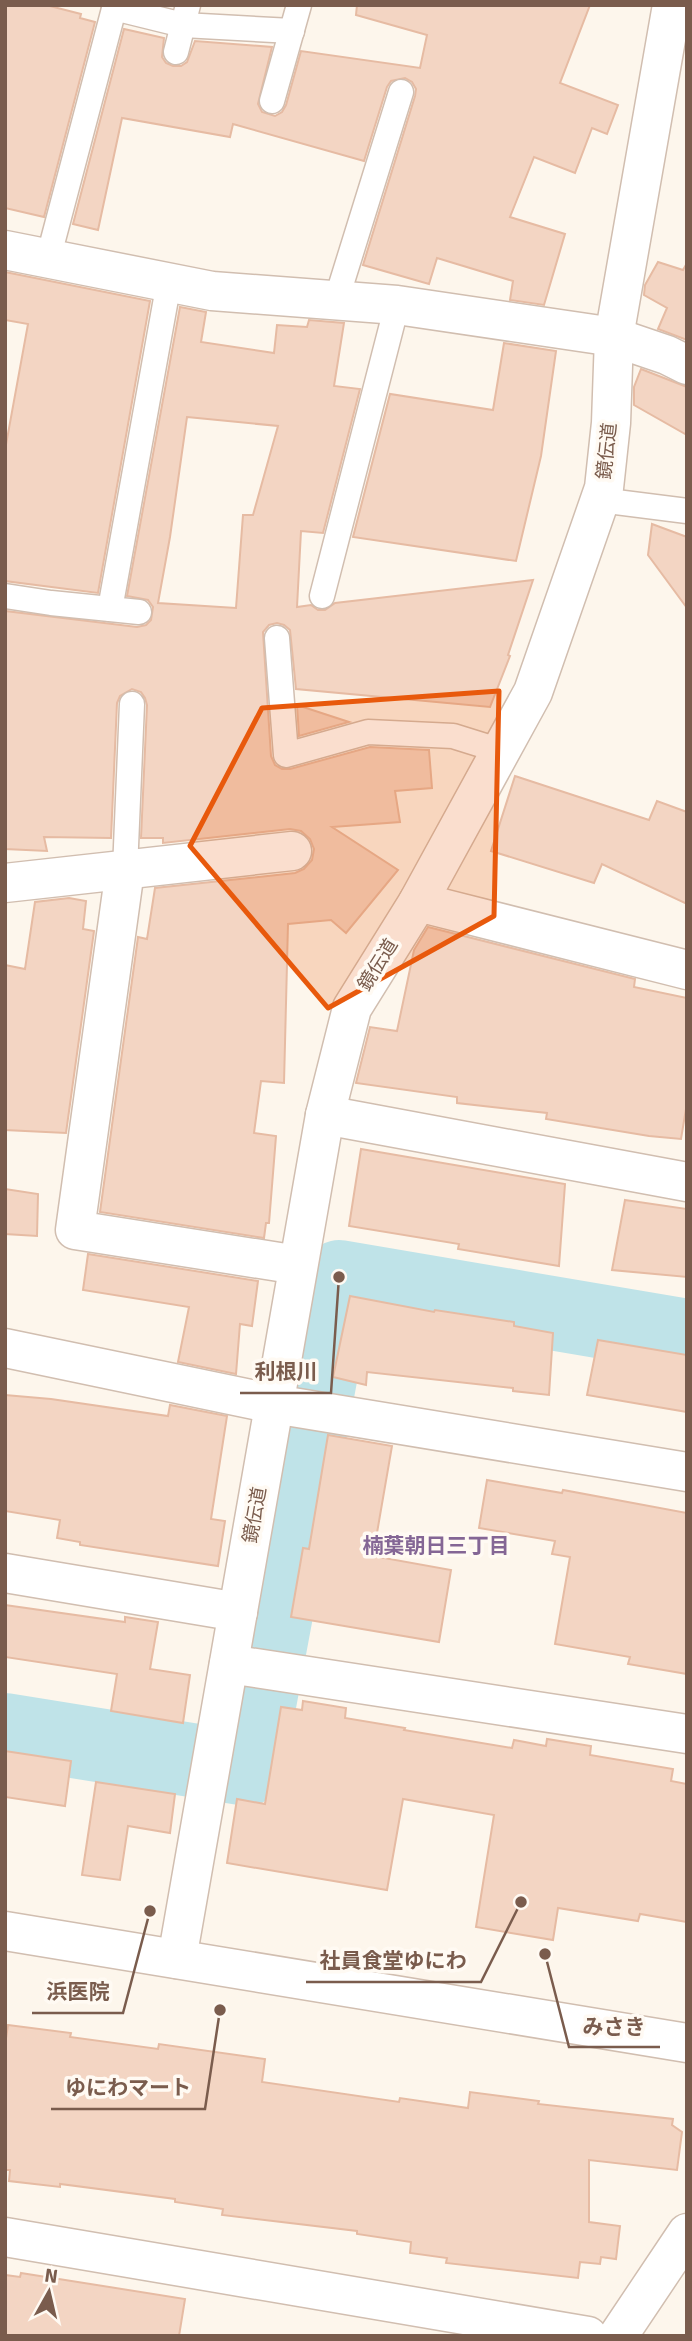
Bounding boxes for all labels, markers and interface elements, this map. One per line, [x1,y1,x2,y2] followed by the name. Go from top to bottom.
[592,421,622,481] street label: 鏡伝道
[353,934,403,996] street label: 鏡伝道
[240,1351,331,1393] callout: 利根川
[255,1359,318,1385] text: 利根川
[238,1485,272,1545] street label: 鏡伝道
[363,1533,510,1559] district label: 楠葉朝日三丁目
[306,1940,481,1982] callout: 社員食堂ゆにわ
[320,1948,467,1974] text: 社員食堂ゆにわ
[32,1971,123,2013] callout: 浜医院
[47,1979,110,2005] text: 浜医院
[569,2005,660,2047] callout: みさき
[583,2014,646,2040] text: みさき
[51,2067,205,2109] callout: ゆにわマート
[65,2075,191,2101] text: ゆにわマート
[14,2257,84,2327] north arrow
[43,2263,59,2289] text: N

